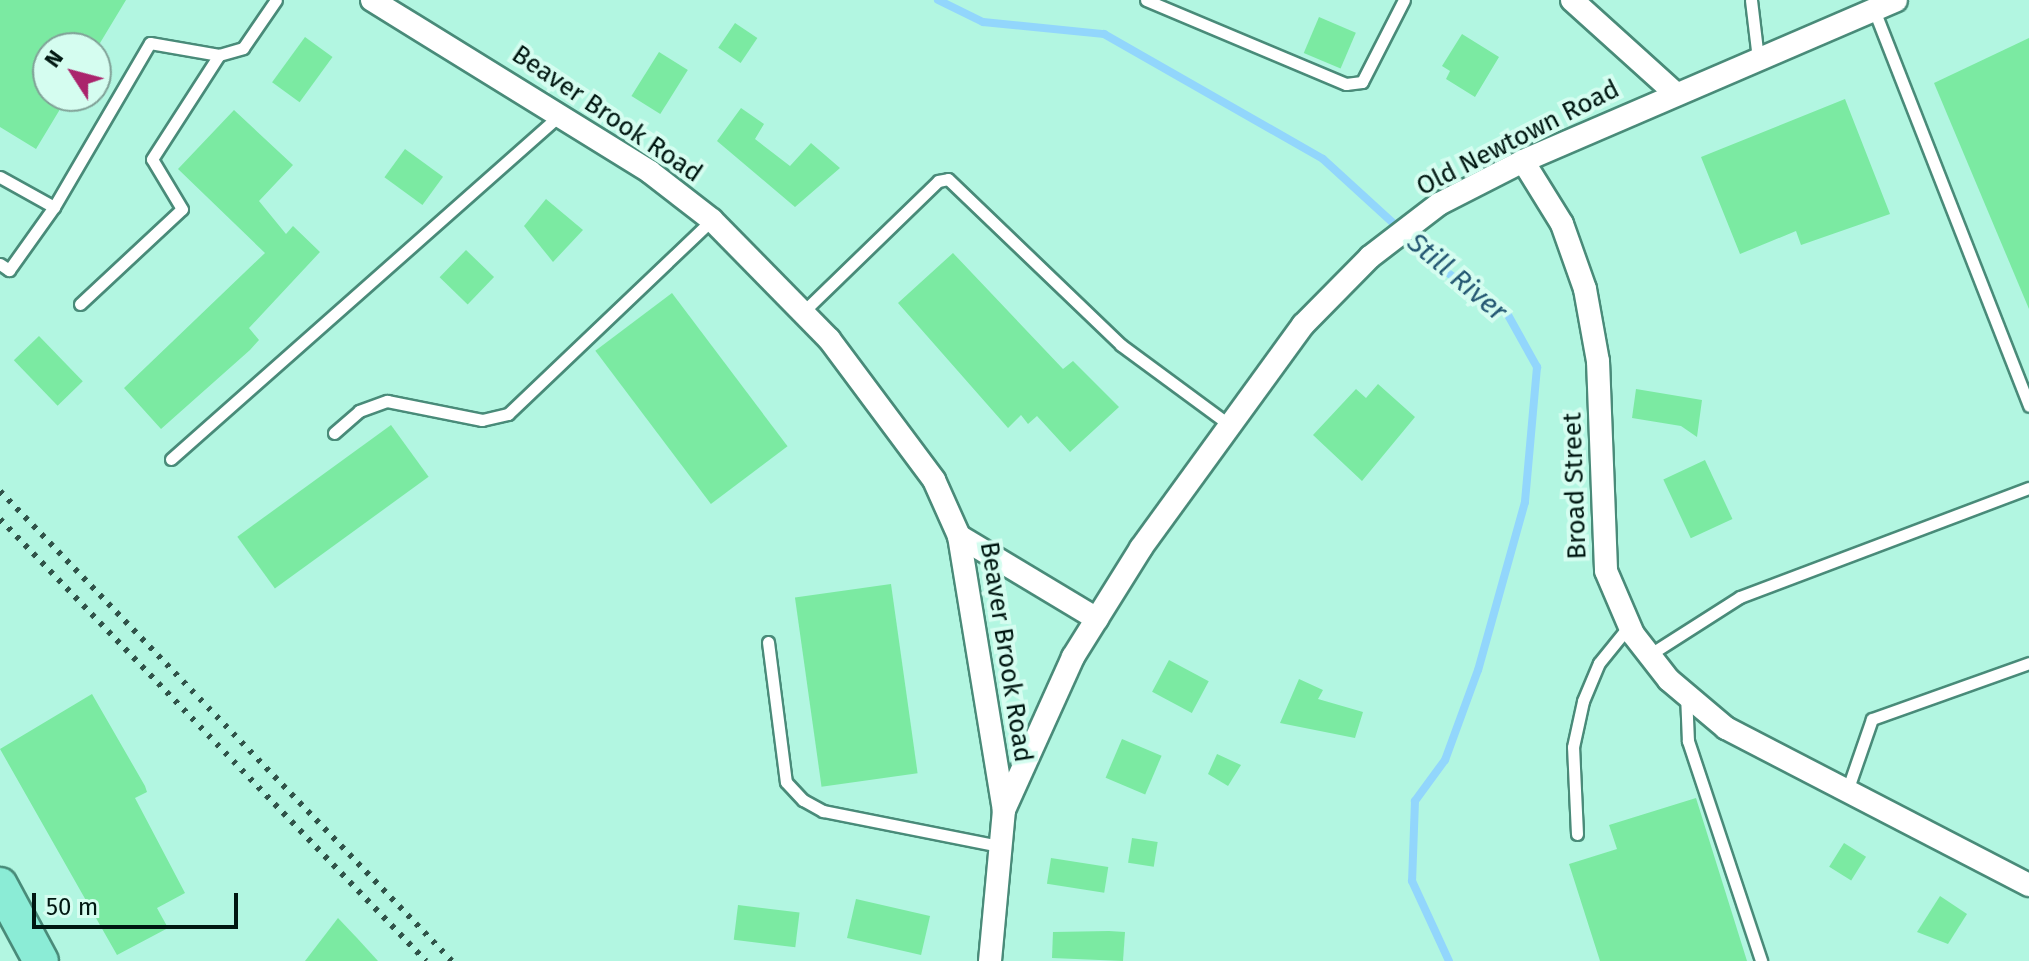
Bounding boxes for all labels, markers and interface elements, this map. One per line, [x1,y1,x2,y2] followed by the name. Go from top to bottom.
[32,32,112,112] north arrow
[506,39,708,189] street label: Beaver Brook Road
[39,45,69,73] text: N
[1411,73,1625,203] street label: Old Newtown Road
[1400,226,1514,328] water label: Still River
[1557,412,1593,560] street label: Broad Street
[973,540,1039,764] street label: Beaver Brook Road
[36,877,242,927] scale bar
[46,893,98,921] text: 50 m

